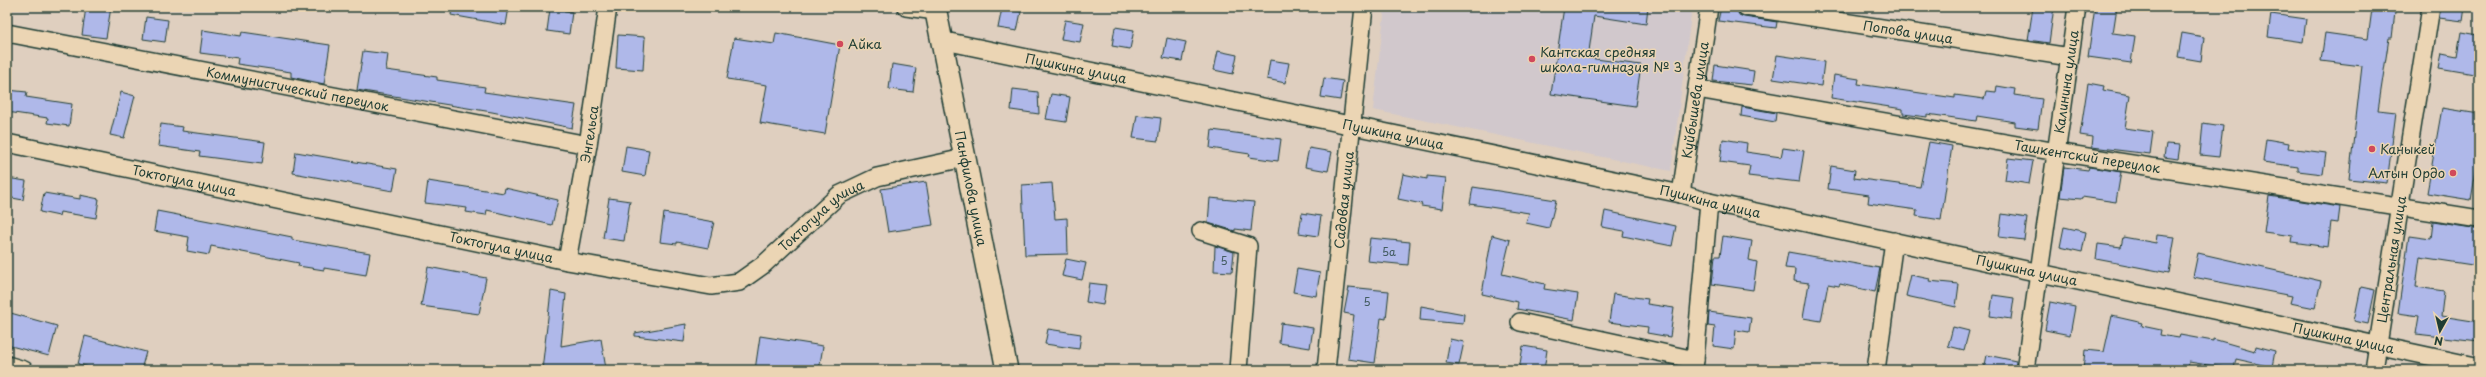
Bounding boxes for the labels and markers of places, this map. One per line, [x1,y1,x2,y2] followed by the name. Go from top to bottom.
[848,34,882,53] place label: Айка
[835,39,845,49] marker: Айка
[1540,42,1682,76] place label: Кантская средняя школа-гимназия № 3
[1527,54,1537,64] marker: Кантская средняя школа-гимназия № 3
[2380,139,2435,158] place label: Каныкей
[2367,144,2377,154] marker: Каныкей
[2368,163,2445,182] place label: Алтын Ордо
[2448,168,2458,178] marker: Алтын Ордо

